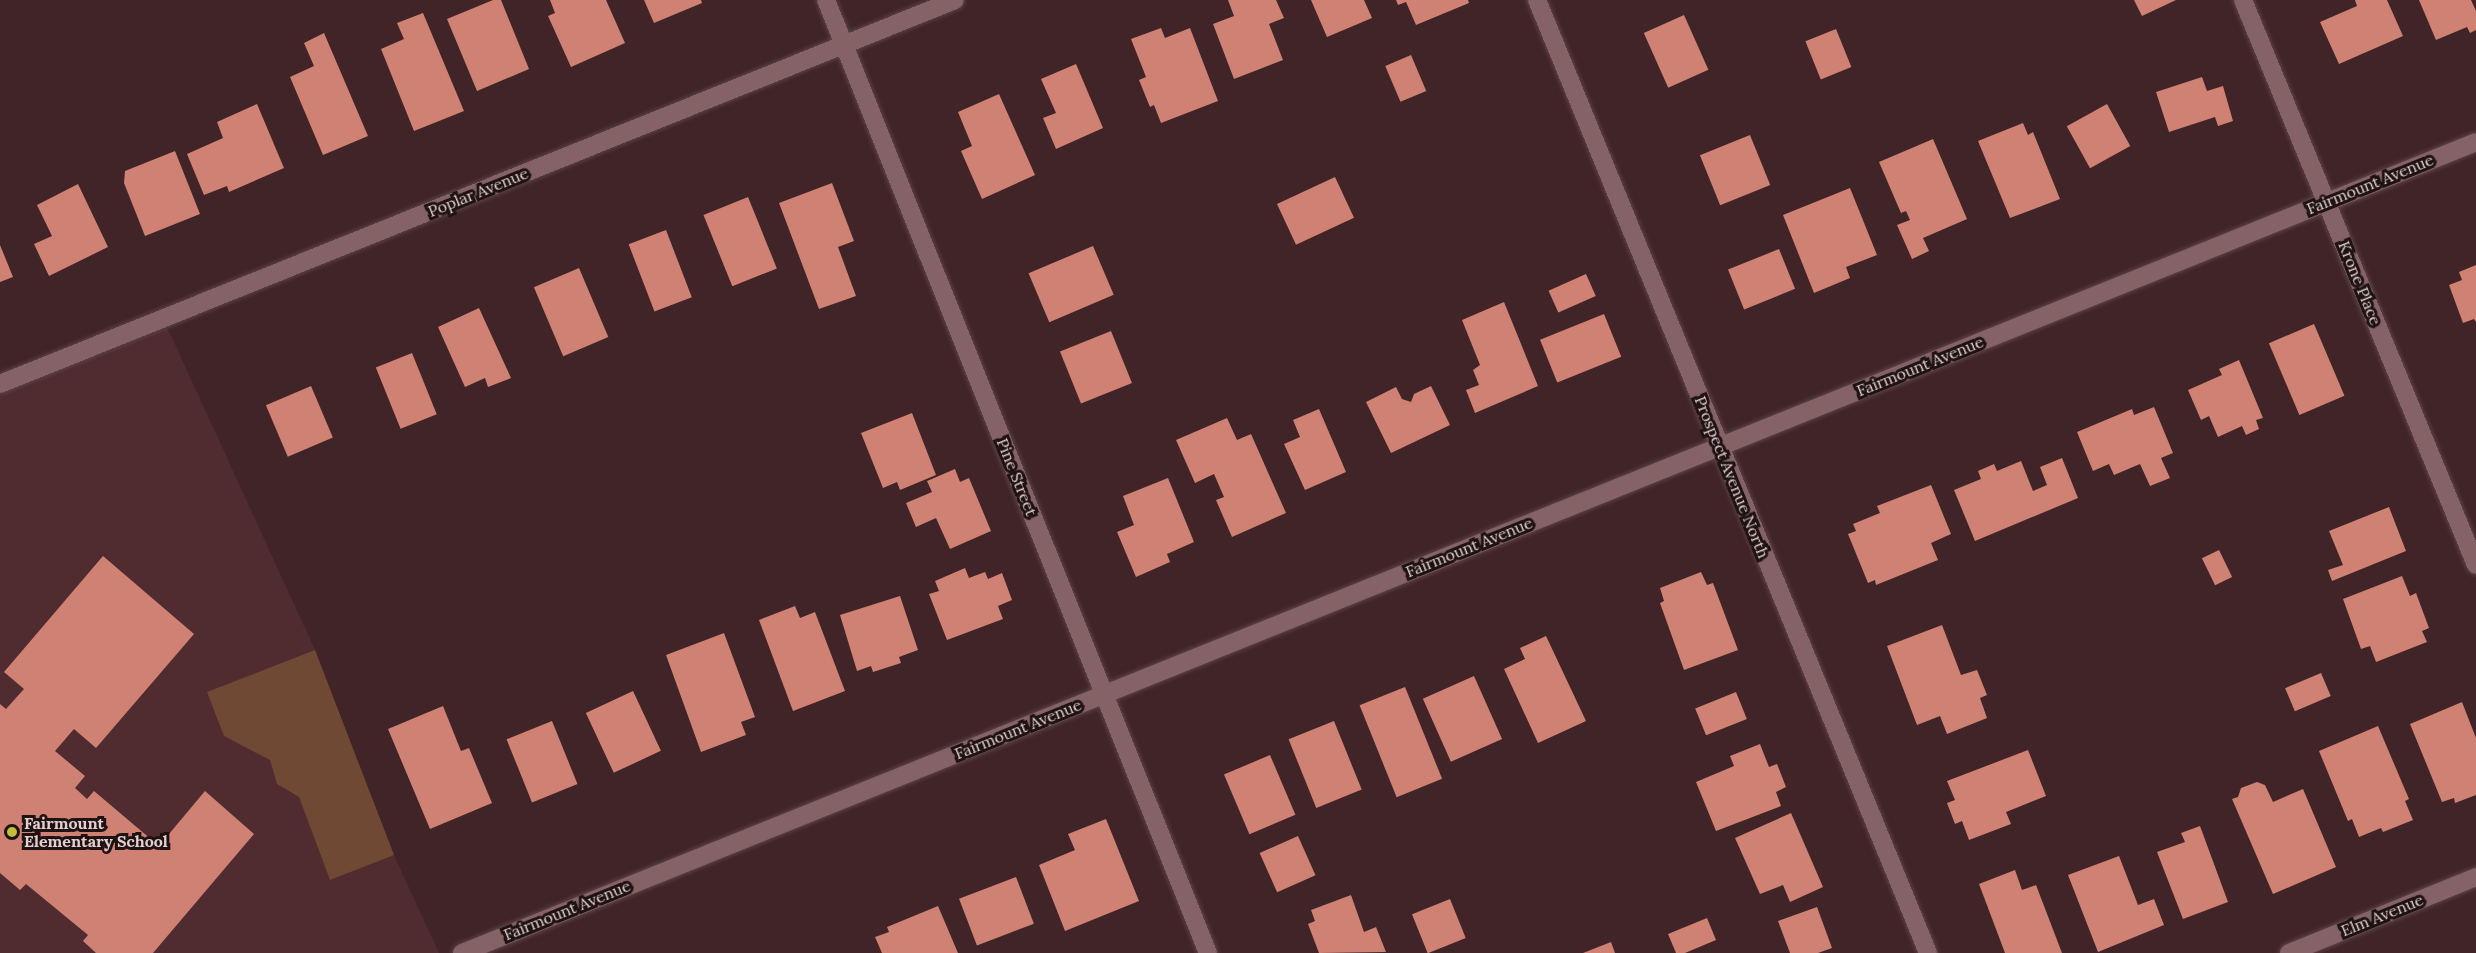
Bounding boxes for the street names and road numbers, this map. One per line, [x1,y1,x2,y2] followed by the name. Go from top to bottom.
[2304,150,2436,218] street label: Fairmount Avenue
[425,163,531,221] street label: Poplar Avenue
[2334,238,2386,328] street label: Krone Place
[1854,332,1986,400] street label: Fairmount Avenue
[1691,393,1773,561] street label: Prospect Avenue North
[993,435,1041,519] street label: Pine Street
[1403,513,1535,581] street label: Fairmount Avenue
[952,695,1084,763] street label: Fairmount Avenue
[501,876,633,944] street label: Fairmount Avenue
[2338,890,2426,940] street label: Elm Avenue

